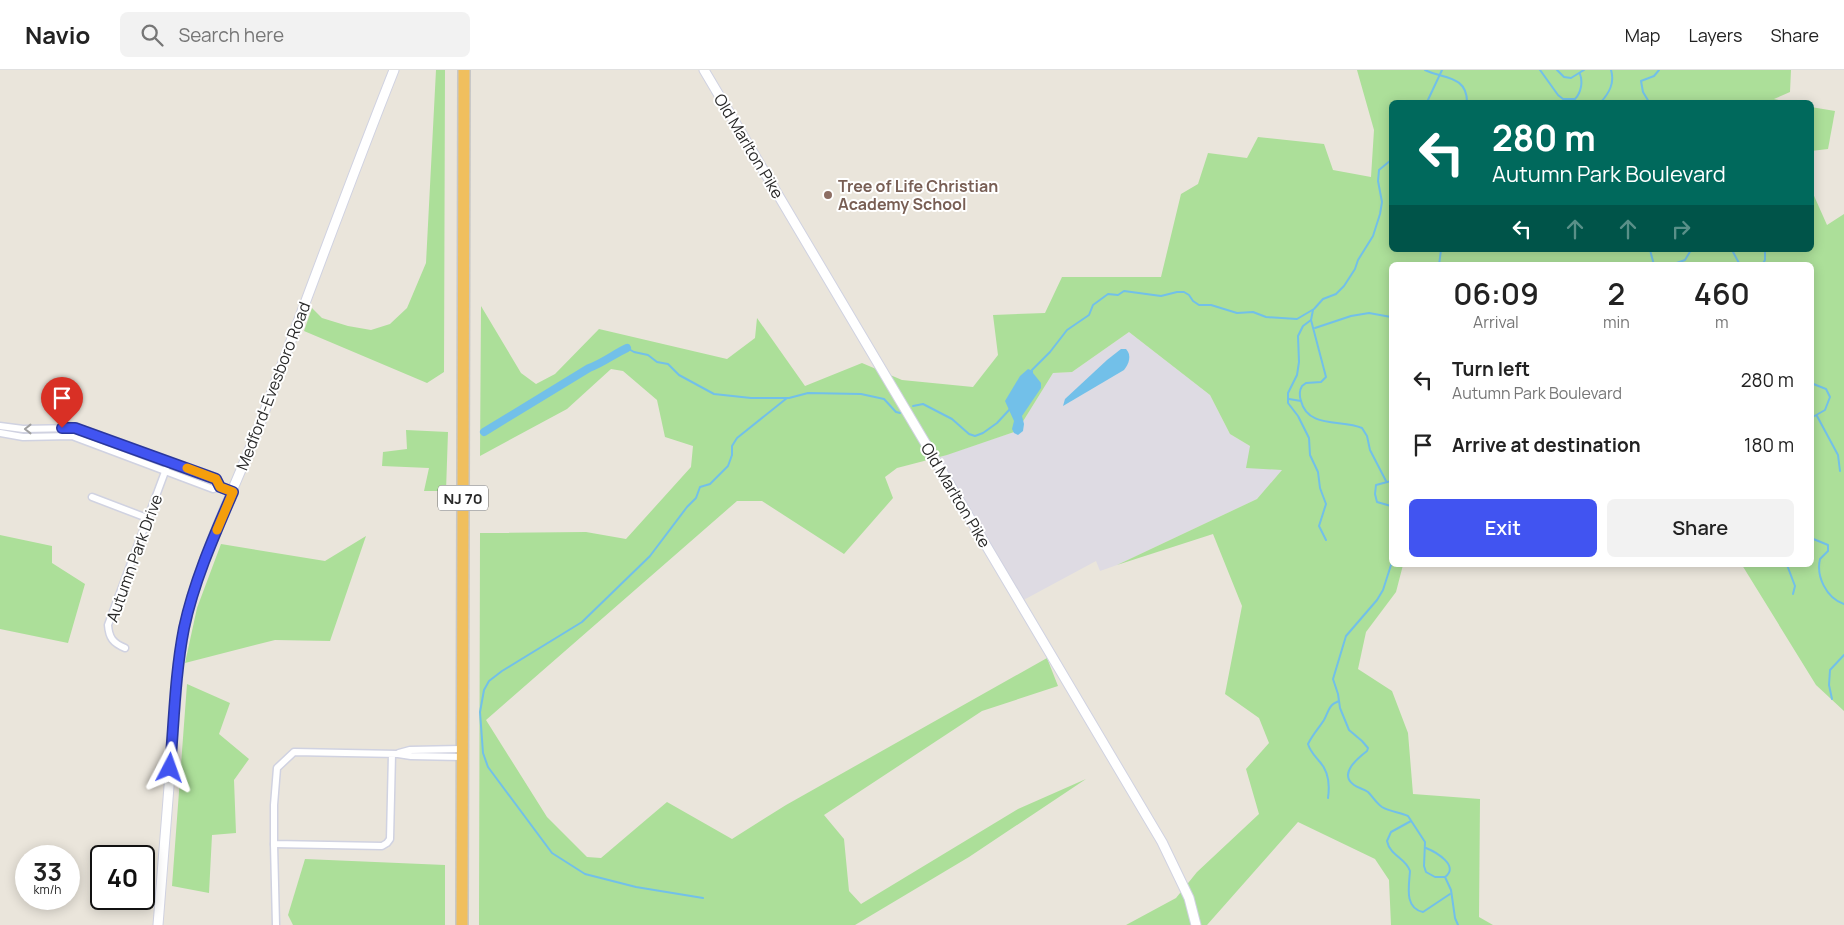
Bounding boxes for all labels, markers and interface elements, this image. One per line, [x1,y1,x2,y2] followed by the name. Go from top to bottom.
[120,12,470,57] search box
[25,18,90,51] text: Navio
[138,21,166,49] icon: search
[178,22,284,48] text: Search here
[1625,23,1660,47] text: Map
[1688,23,1742,47] text: Layers
[1770,23,1819,47] text: Share
[709,89,789,203] street label: Old Marlton Pike
[1492,114,1596,162] text: 280 m
[1409,120,1474,185] icon: left
[1492,159,1726,189] text: Autumn Park Boulevard
[838,175,998,215] place label: Tree of Life Christian Academy School
[822,189,834,201] marker: Tree of Life Christian Academy School
[1508,215,1536,243] icon: left
[1561,215,1589,243] icon: ahead
[1614,215,1642,243] icon: ahead
[1667,215,1695,243] icon: right
[1453,273,1539,314] text: 06:09
[1608,273,1625,314] text: 2
[1694,273,1750,314] text: 460
[231,299,315,473] street label: Medford-Evesboro Road
[1473,311,1519,333] text: Arrival
[1603,311,1630,333] text: min
[1715,311,1729,333] text: m
[1452,356,1530,382] text: Turn left
[1409,366,1437,394] icon: left
[1741,367,1794,393] text: 280 m
[41,377,83,428] pin
[1452,382,1622,404] text: Autumn Park Boulevard
[48,384,76,412] icon: arrive
[24,424,32,434] one-way arrow
[1409,431,1437,459] icon: arrive
[1452,432,1641,458] text: Arrive at destination
[1744,432,1794,458] text: 180 m
[916,438,996,552] street label: Old Marlton Pike
[438,486,488,510] road number: NJ 70
[101,491,167,625] street label: Autumn Park Drive
[1409,499,1597,557] button: Exit
[1607,499,1794,557] button: Share
[143,741,195,793] position arrow
[90,845,155,910] speed limit sign: 40
[33,854,62,889] text: 33
[34,881,61,898] text: km/h

